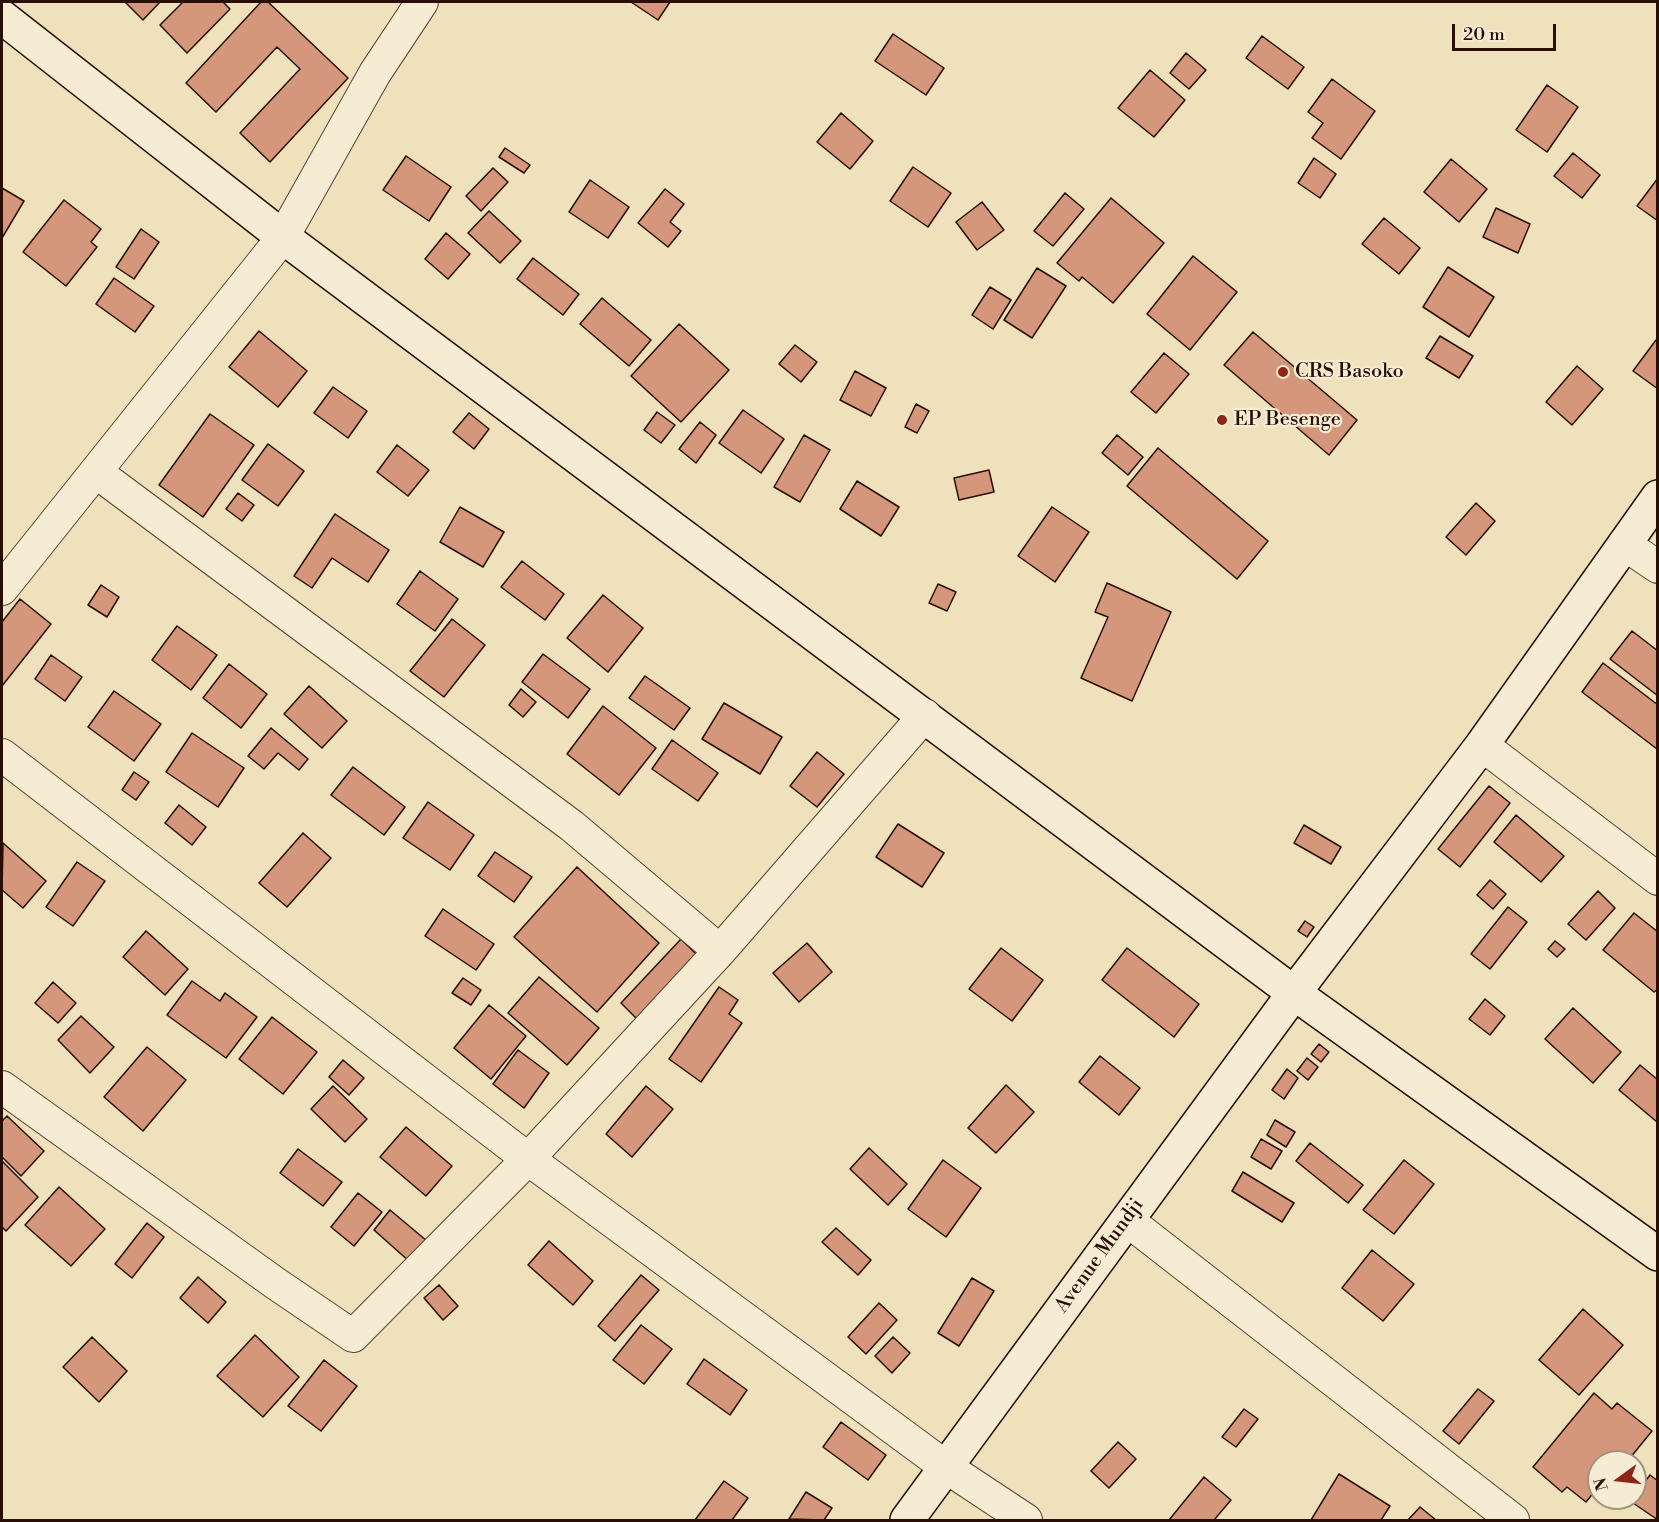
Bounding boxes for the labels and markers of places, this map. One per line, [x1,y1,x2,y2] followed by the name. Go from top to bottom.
[1295,360,1404,384] place label: CRS Basoko
[1276,365,1290,379] marker: CRS Basoko
[1234,408,1341,432] place label: EP Besenge
[1215,413,1229,427] marker: EP Besenge

